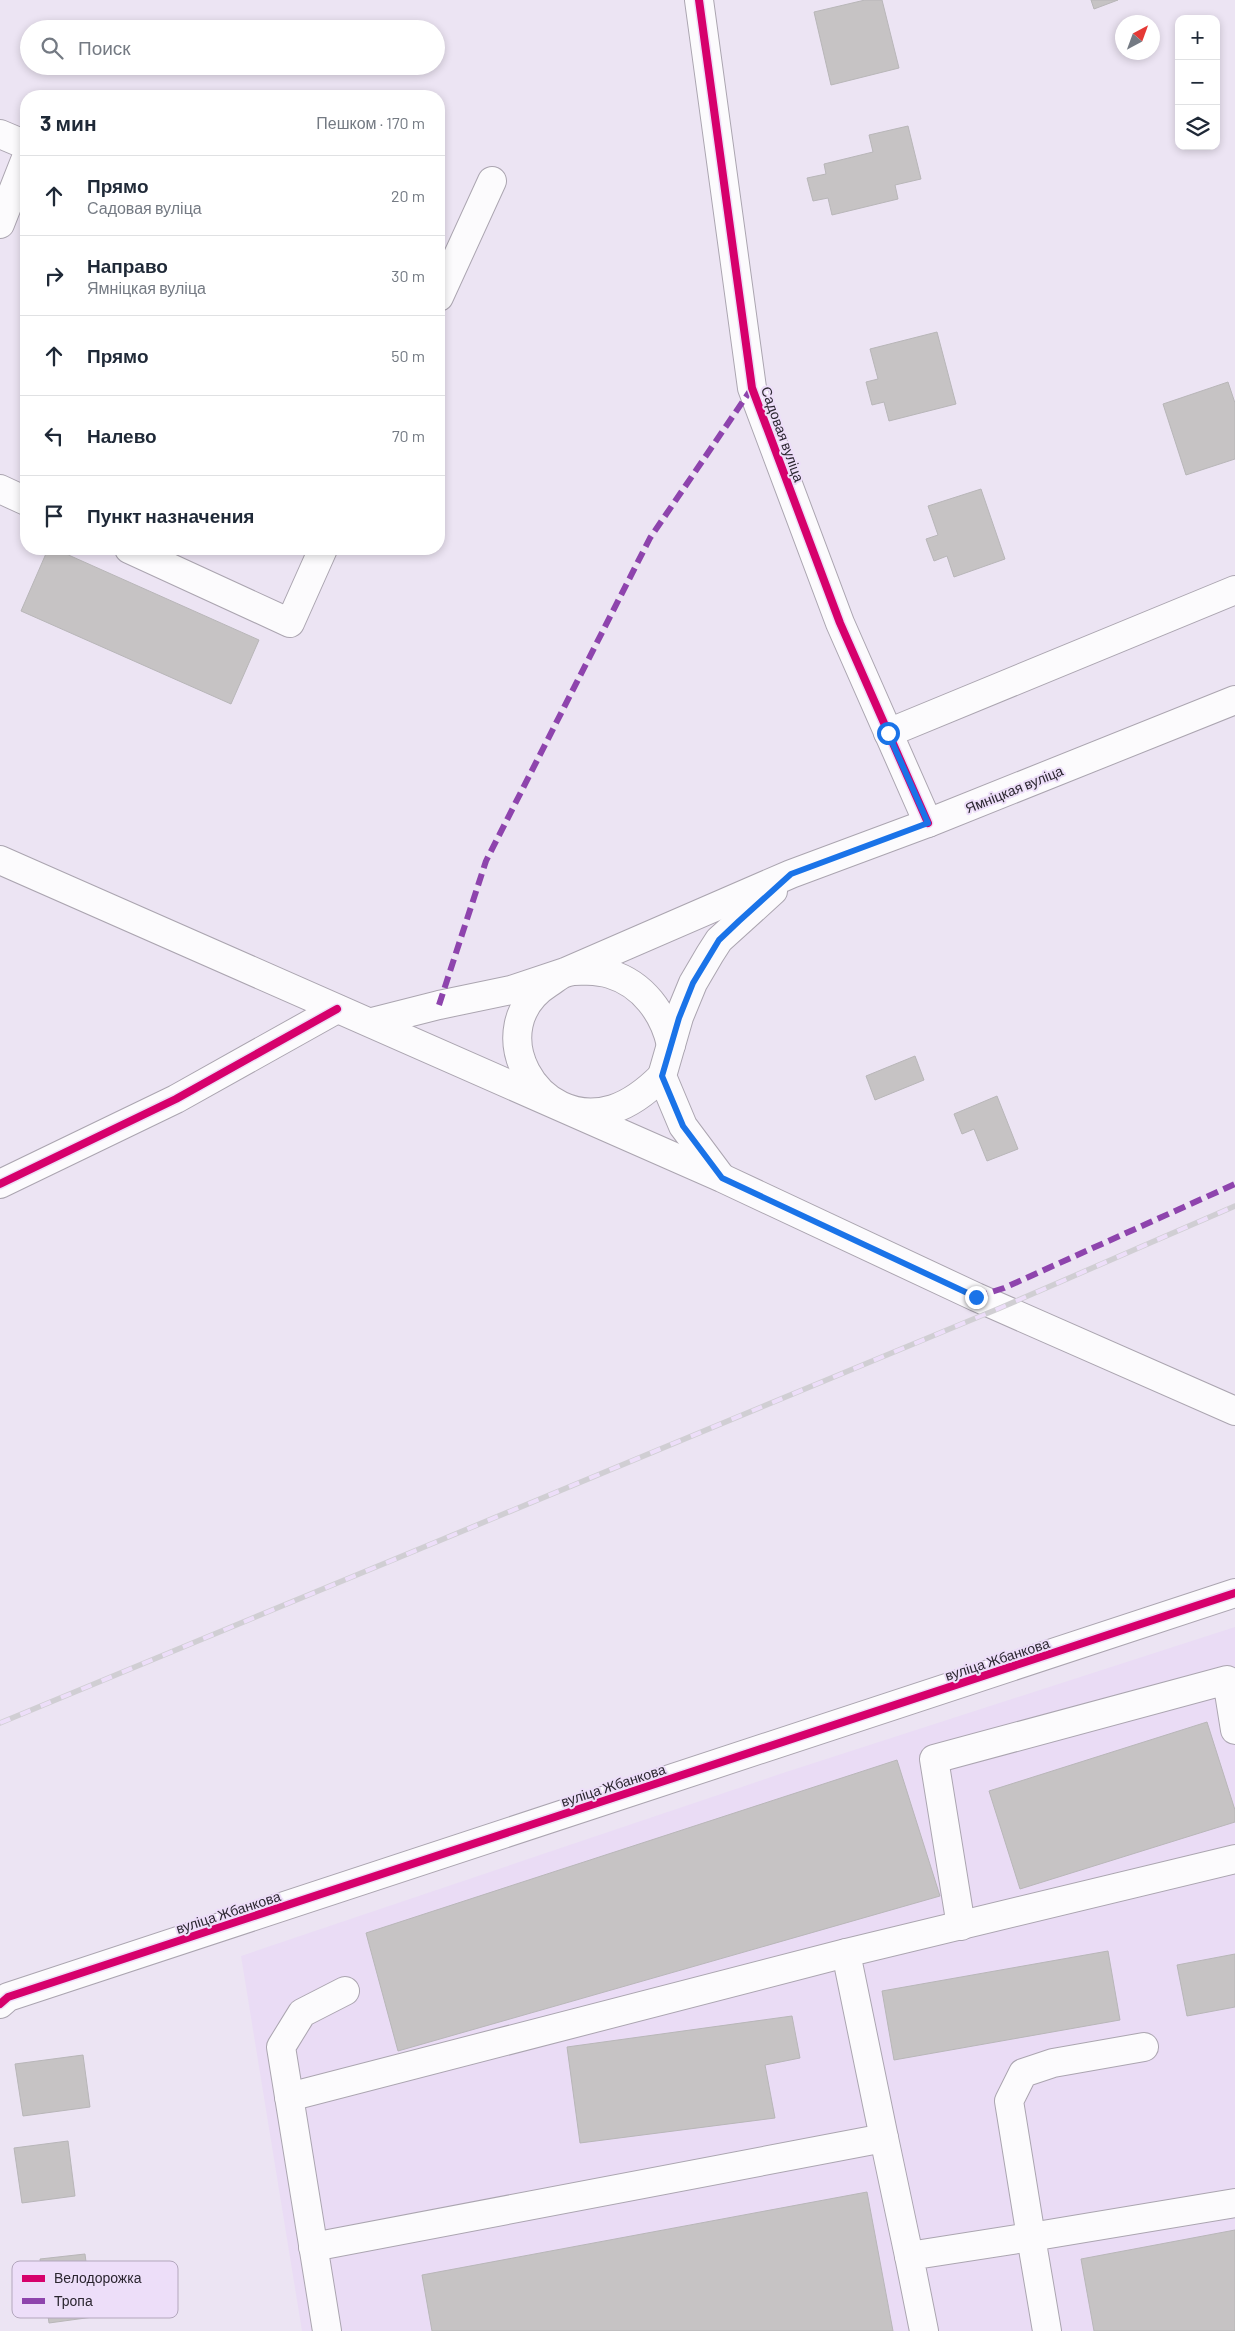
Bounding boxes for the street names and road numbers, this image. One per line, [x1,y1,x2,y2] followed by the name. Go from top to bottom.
[758,384,808,484] street label: Садовая вуліца
[963,762,1066,816] street label: Ямніцкая вуліца
[943,1634,1052,1684] street label: вуліца Жбанкова
[559,1760,668,1810] street label: вуліца Жбанкова
[174,1887,283,1937] street label: вуліца Жбанкова

